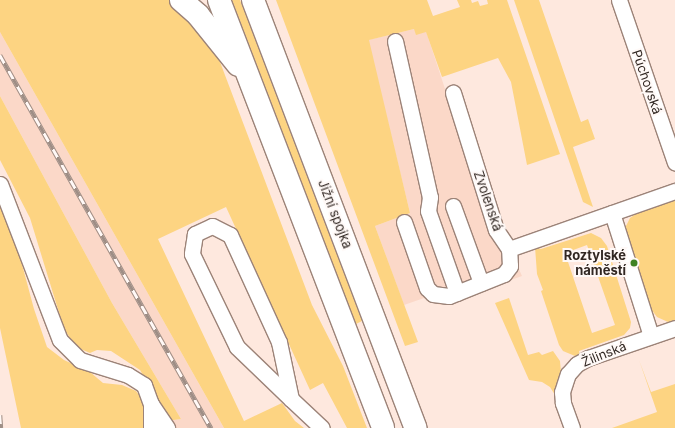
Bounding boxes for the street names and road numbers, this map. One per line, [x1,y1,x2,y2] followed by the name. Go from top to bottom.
[629,48,665,116] street label: Púchovská
[470,169,506,233] street label: Zvolenská
[315,177,355,251] street label: Jižní spojka
[579,338,629,370] street label: Žilinská

